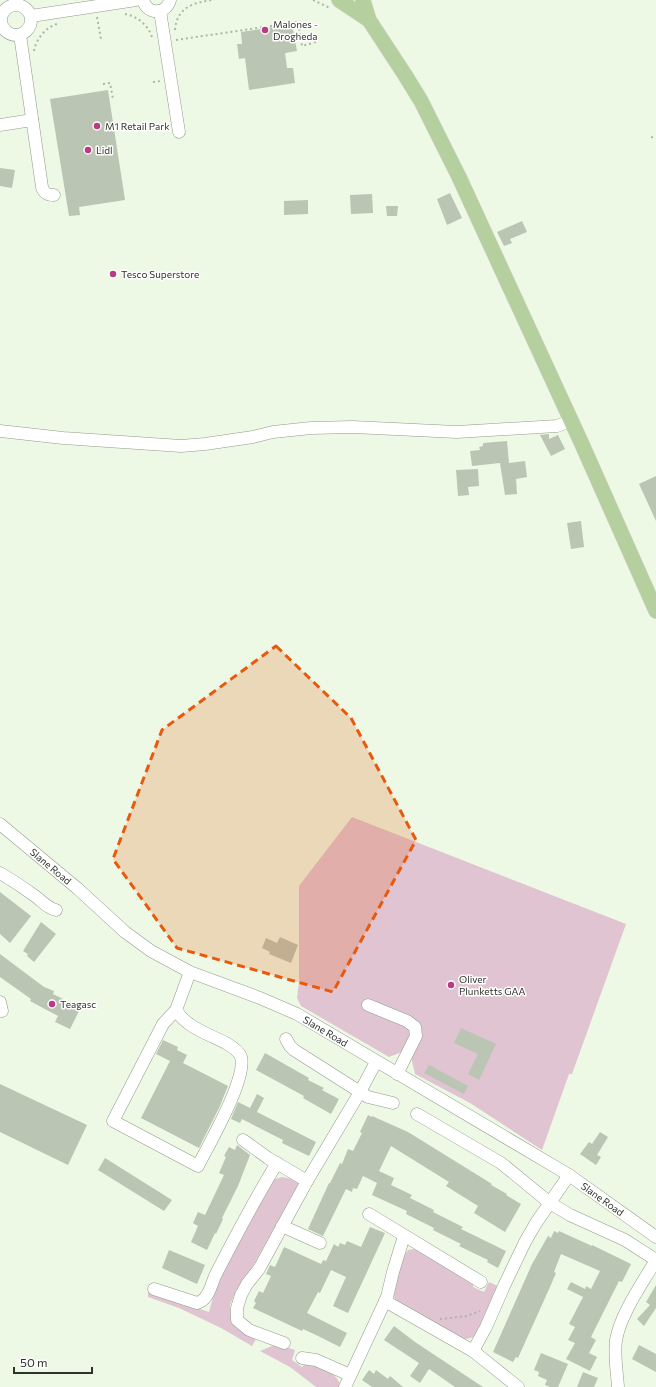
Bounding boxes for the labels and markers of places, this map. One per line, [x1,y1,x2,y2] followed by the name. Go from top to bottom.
[273,18,318,42] place label: Malones - Drogheda
[260,25,270,35] marker: Malones - Drogheda
[105,120,170,132] place label: M1 Retail Park
[92,121,102,131] marker: M1 Retail Park
[96,144,113,156] place label: Lidl
[83,145,93,155] marker: Lidl
[121,268,199,280] place label: Tesco Superstore
[108,269,118,279] marker: Tesco Superstore
[459,973,525,997] place label: Oliver Plunketts GAA
[446,980,456,990] marker: Oliver Plunketts GAA
[60,998,96,1010] place label: Teagasc
[47,999,57,1009] marker: Teagasc

